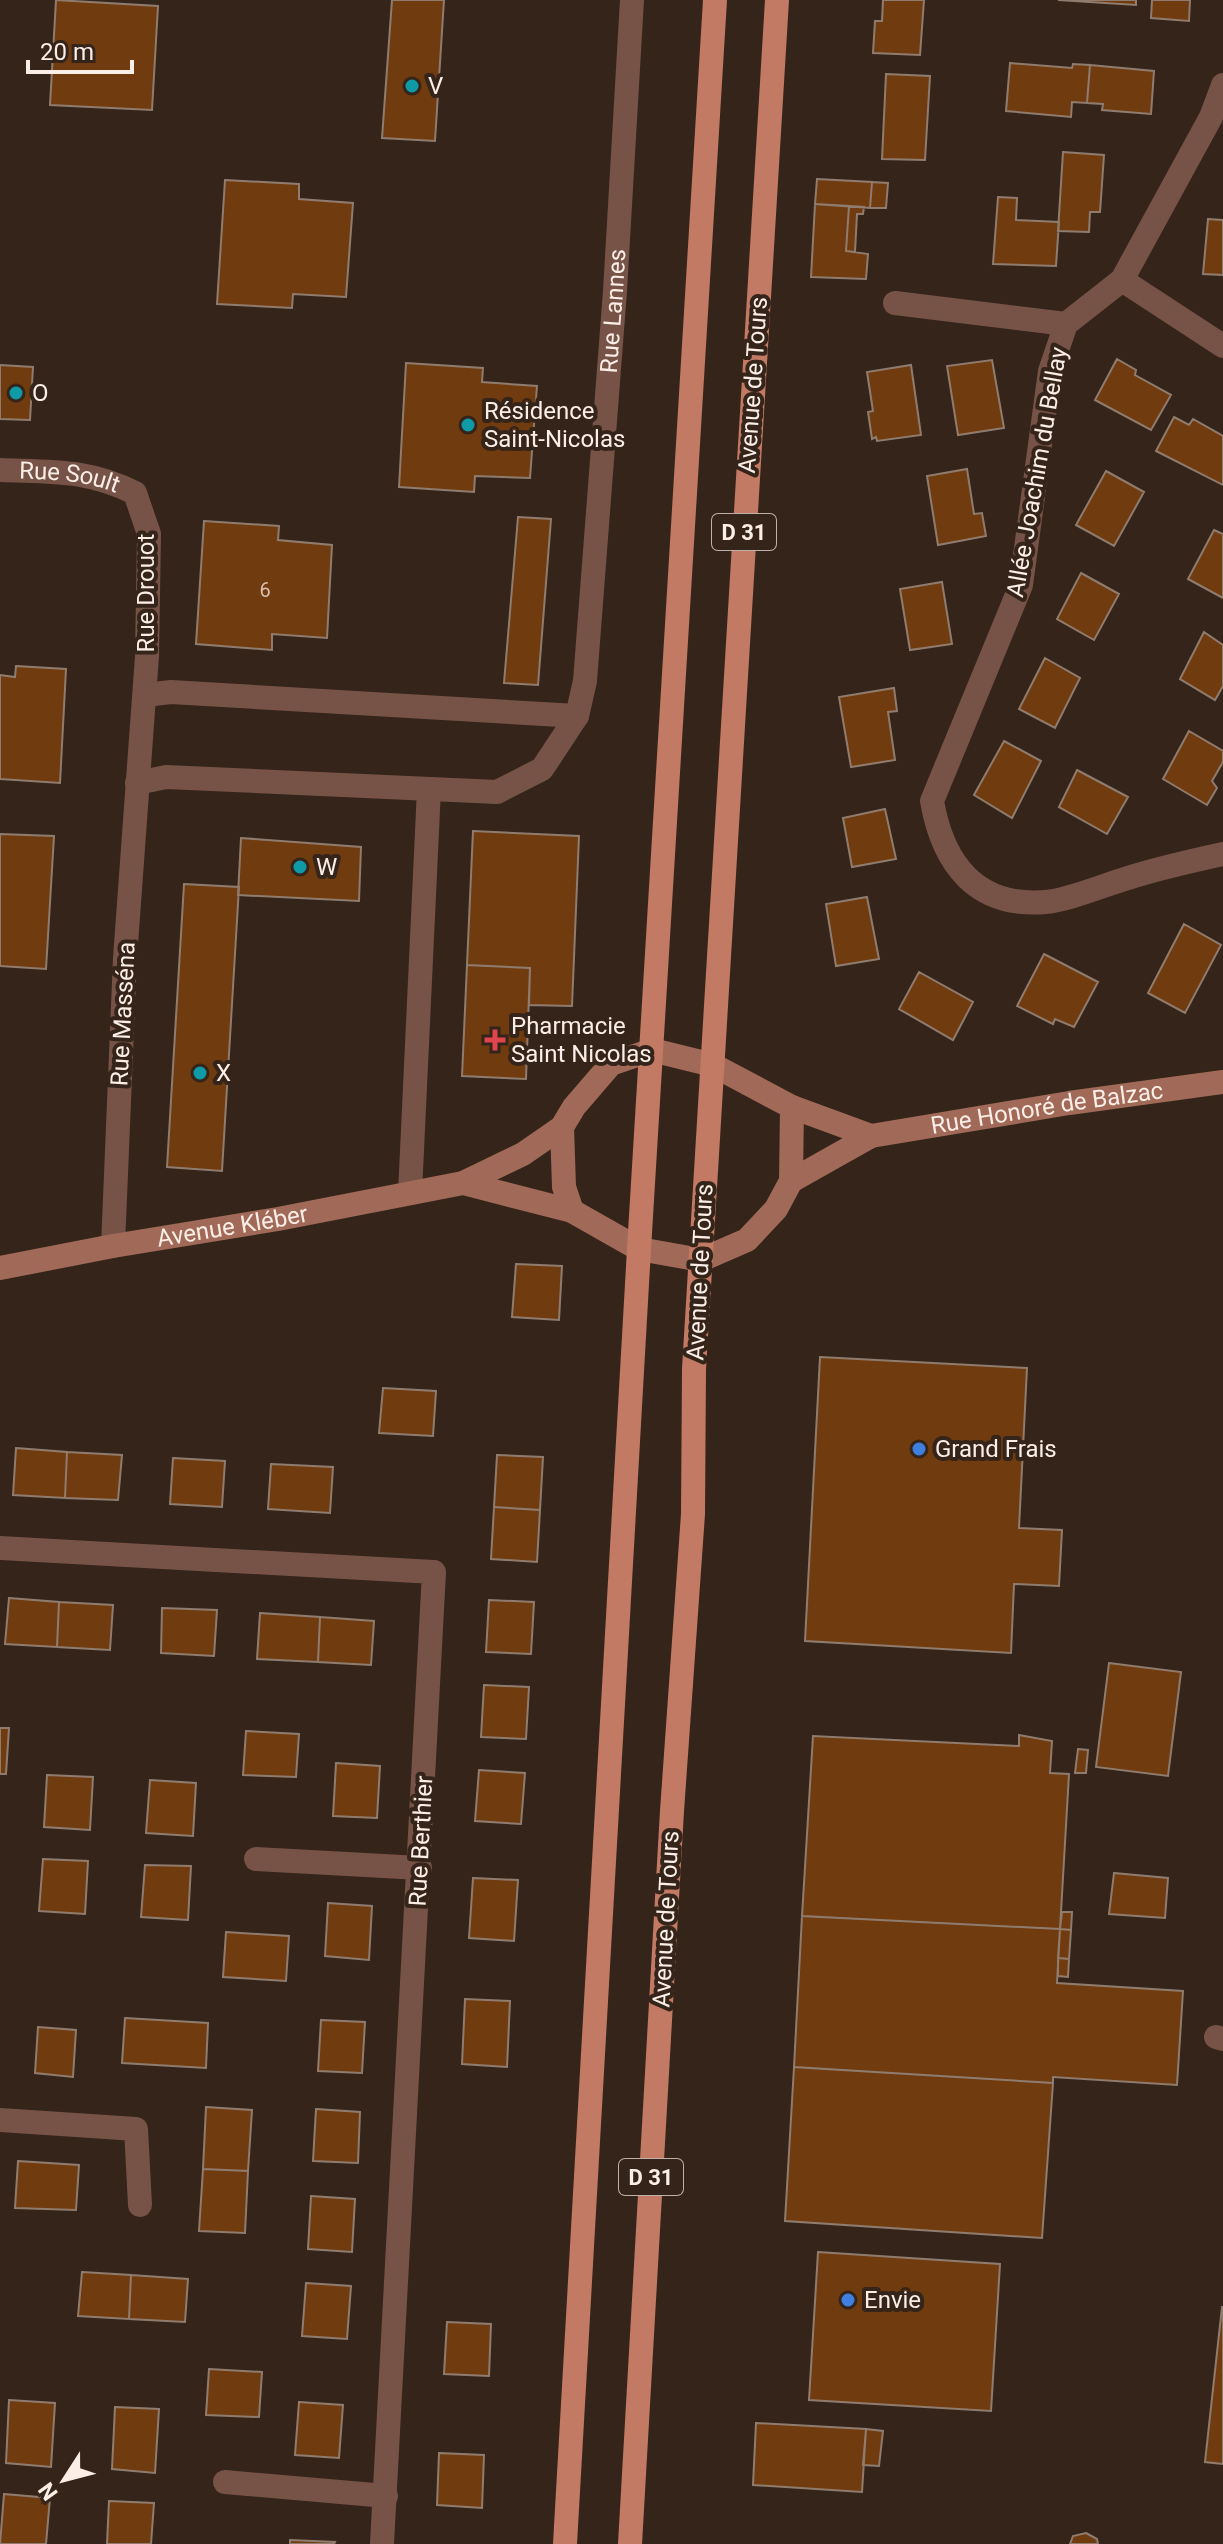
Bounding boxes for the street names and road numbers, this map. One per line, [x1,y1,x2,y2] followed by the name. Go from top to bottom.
[595,248,631,374] street label: Rue Lannes
[733,296,773,474] street label: Avenue de Tours
[1001,344,1073,599] street label: Allée Joachim du Bellay
[19,457,124,499] street label: Rue Soult
[712,514,776,550] road number: D 31
[132,533,160,652] street label: Rue Drouot
[105,941,141,1087] street label: Rue Masséna
[929,1076,1165,1140] street label: Rue Honoré de Balzac
[681,1183,719,1361] street label: Avenue de Tours
[155,1200,310,1253] street label: Avenue Kléber
[404,1775,438,1907] street label: Rue Berthier
[647,1830,685,2008] street label: Avenue de Tours
[619,2159,683,2195] road number: D 31

